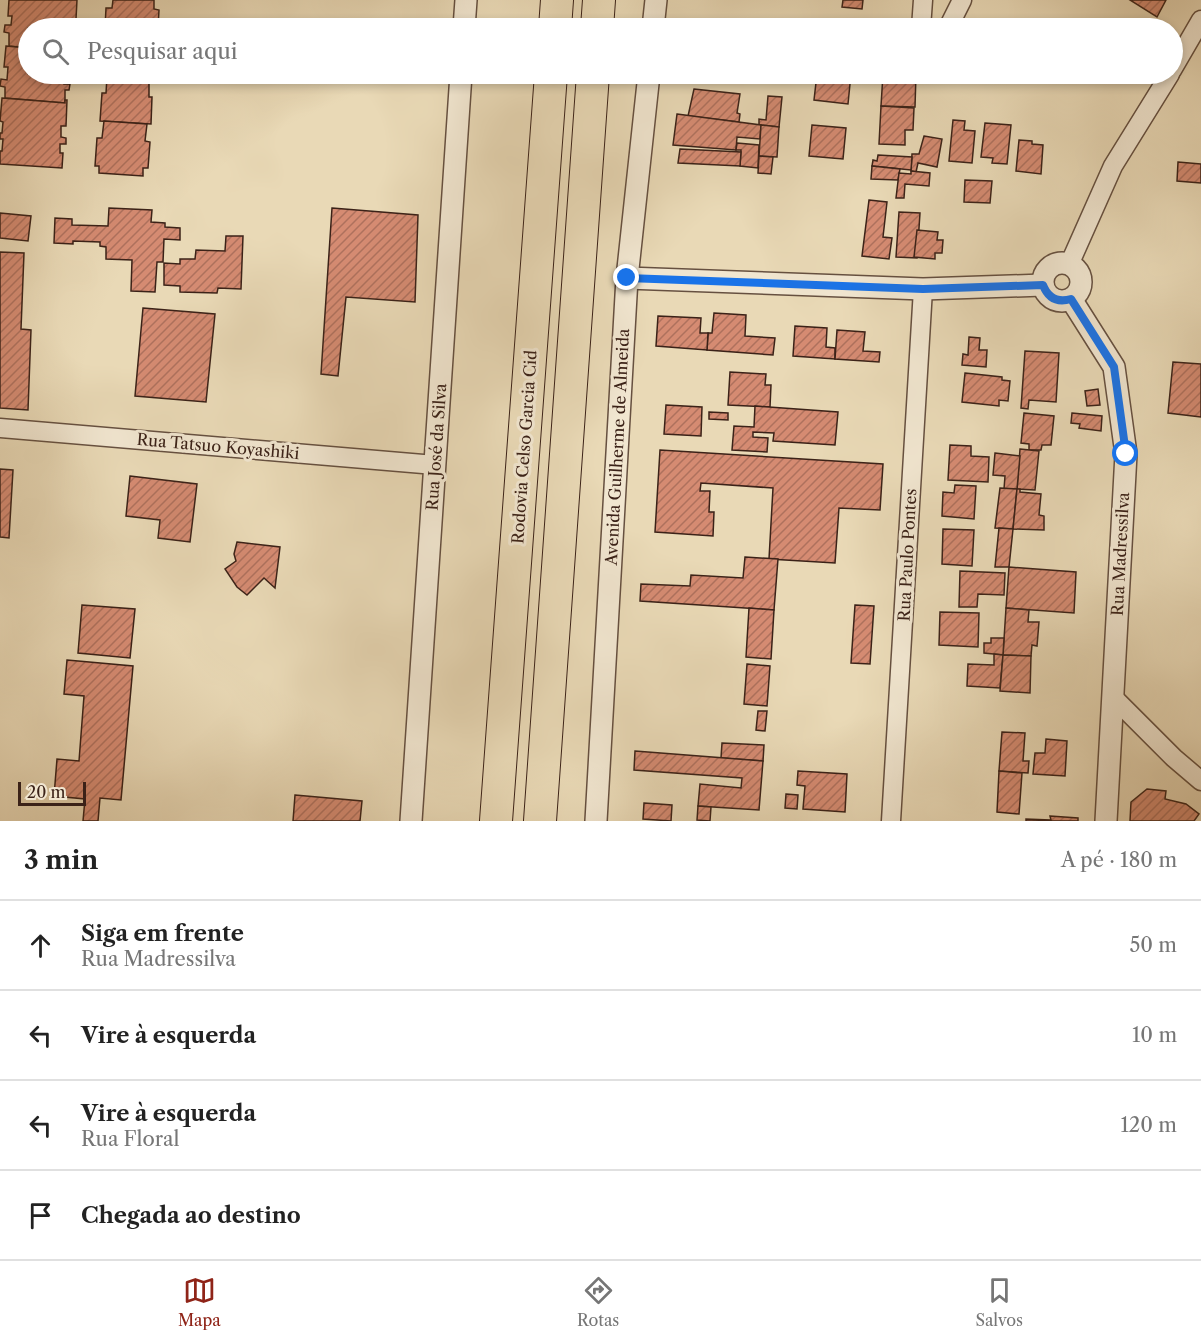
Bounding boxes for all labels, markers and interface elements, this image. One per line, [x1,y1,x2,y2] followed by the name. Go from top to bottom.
[18,18,1183,84] search box
[39,35,72,68] icon: search
[87,38,237,65] text: Pesquisar aqui
[613,264,639,290] route end
[601,327,633,567] street label: Avenida Guilherme de Almeida
[507,349,541,545] street label: Rodovia Celso Garcia Cid
[422,382,450,511] street label: Rua José da Silva
[136,429,300,463] street label: Rua Tatsuo Koyashiki
[1112,440,1138,466] route start
[894,488,920,622] street label: Rua Paulo Pontes
[1107,491,1133,616] street label: Rua Madressilva
[18,779,86,806] scale bar
[27,782,66,802] text: 20 m
[24,844,98,876] text: 3 min
[1061,848,1177,872] text: A pé · 180 m
[81,920,244,947] text: Siga em frente
[24,929,57,962] icon: ahead
[1130,933,1177,957] text: 50 m
[81,947,236,971] text: Rua Madressilva
[24,1019,57,1052] icon: left
[81,1022,256,1049] text: Vire à esquerda
[1132,1023,1177,1047] text: 10 m
[81,1100,256,1127] text: Vire à esquerda
[24,1109,57,1142] icon: left
[1120,1113,1177,1137] text: 120 m
[81,1127,180,1151] text: Rua Floral
[24,1199,57,1232] icon: arrive
[81,1202,301,1229] text: Chegada ao destino
[178,1274,221,1330] tab: Mapa
[577,1274,619,1330] tab: Rotas
[975,1274,1023,1330] tab: Salvos

